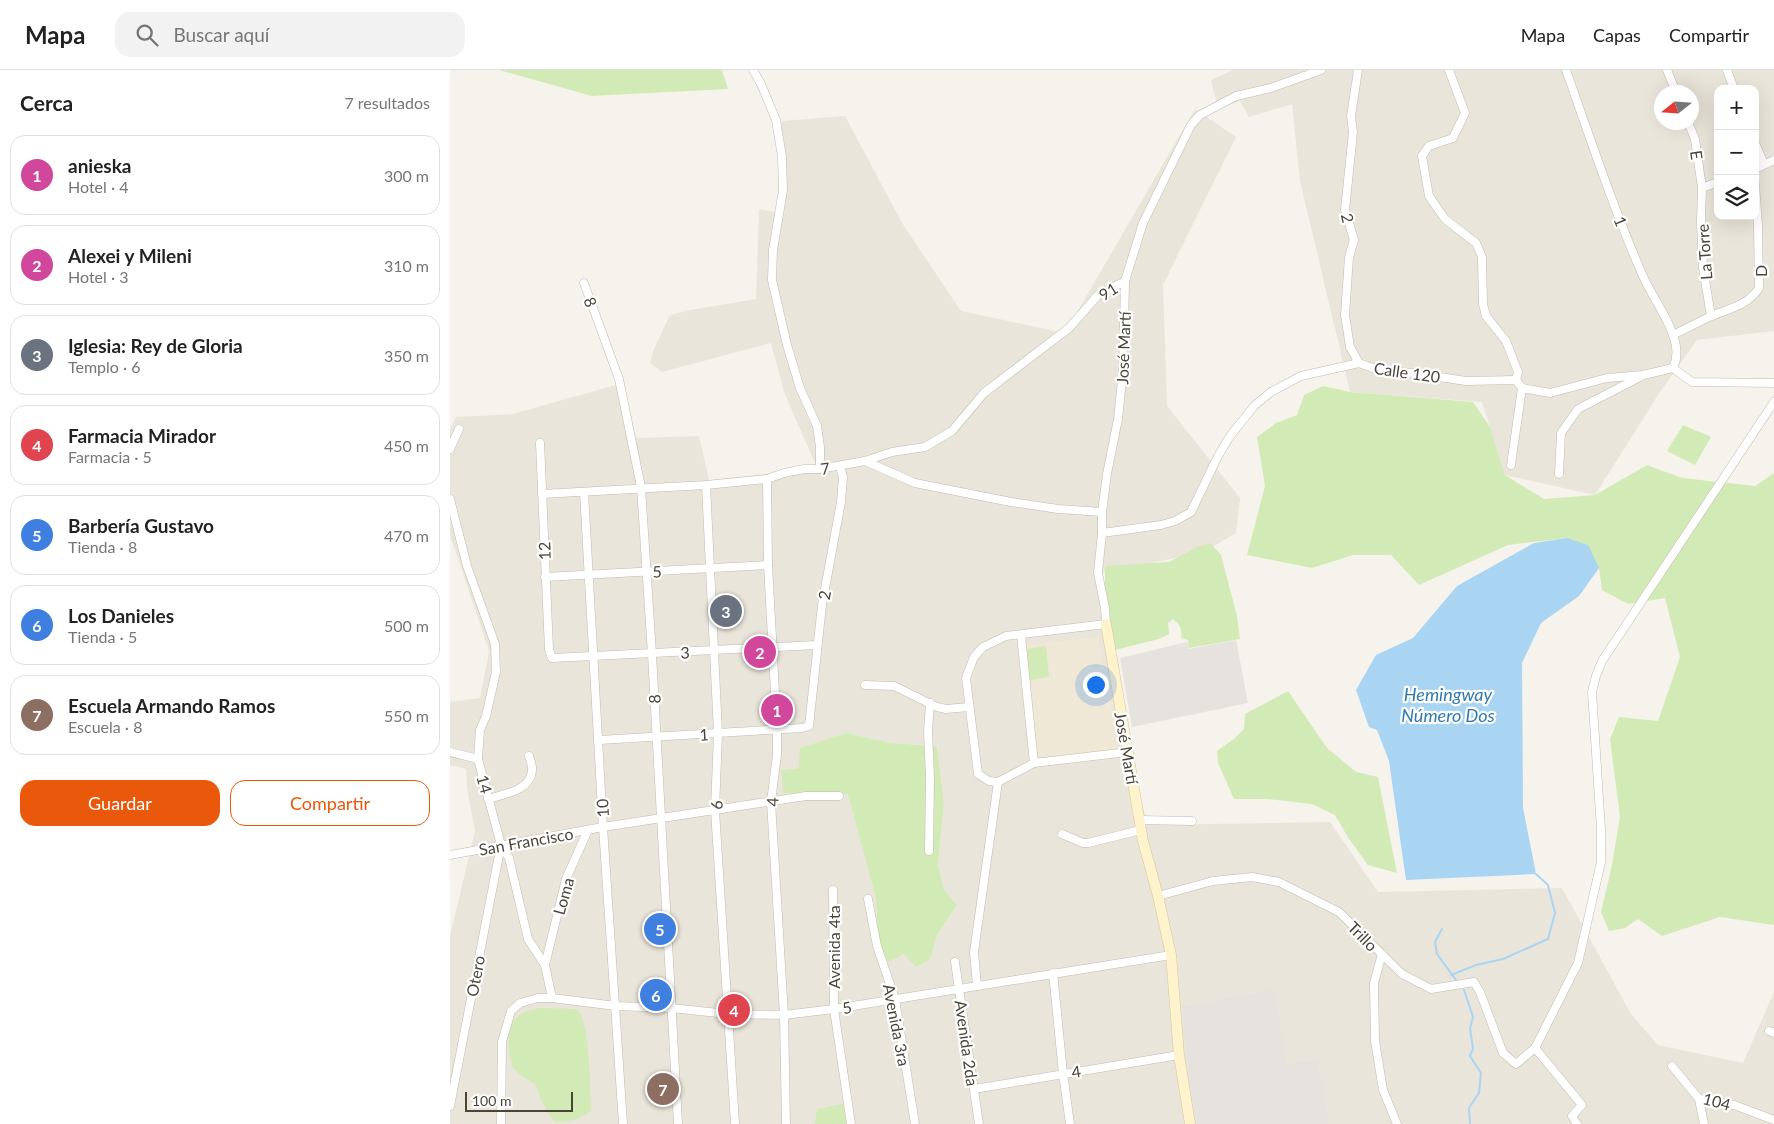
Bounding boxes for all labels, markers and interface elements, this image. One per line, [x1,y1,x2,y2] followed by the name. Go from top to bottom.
[115,12,465,57] search box
[25,20,85,49] text: Mapa
[133,21,161,49] icon: search
[173,23,269,46] text: Buscar aquí
[1521,24,1565,46] text: Mapa
[1593,24,1641,46] text: Capas
[1669,24,1749,46] text: Compartir
[1654,85,1699,130] north arrow
[1714,85,1759,220] map controls
[1714,85,1759,130] button: +
[20,90,73,115] text: Cerca
[344,93,430,112] text: 7 resultados
[1714,130,1759,175] button: −
[1687,149,1707,161] street label: E
[68,154,131,177] text: anieska
[32,166,42,185] text: 1
[384,166,429,185] text: 300 m
[1714,175,1759,220] button: layers
[68,177,128,196] text: Hotel · 4
[1338,211,1358,225] street label: 2
[1610,213,1632,229] street label: 1
[1693,223,1715,281] street label: La Torre
[68,244,192,267] text: Alexei y Mileni
[32,256,42,275] text: 2
[384,256,429,275] text: 310 m
[1751,265,1770,277] street label: D
[68,267,128,286] text: Hotel · 3
[1095,278,1121,304] street label: 91
[580,294,602,310] street label: 8
[1112,310,1134,385] street label: José Martí
[68,334,243,357] text: Iglesia: Rey de Gloria
[32,346,42,365] text: 3
[384,346,429,365] text: 350 m
[68,357,141,376] text: Templo · 6
[1373,358,1441,386] street label: Calle 120
[68,424,216,447] text: Farmacia Mirador
[32,436,42,455] text: 4
[384,436,429,455] text: 450 m
[68,447,152,466] text: Farmacia · 5
[819,458,831,478] street label: 7
[68,514,214,537] text: Barbería Gustavo
[32,526,42,545] text: 5
[384,526,429,545] text: 470 m
[68,537,137,556] text: Tienda · 8
[534,541,554,561] street label: 12
[652,561,662,581] street label: 5
[814,589,834,601] street label: 2
[710,592,742,630] pin: 3
[68,604,174,627] text: Los Danieles
[32,616,42,635] text: 6
[384,616,429,635] text: 500 m
[68,627,137,646] text: Tienda · 5
[744,633,776,671] pin: 2
[680,642,690,662] street label: 3
[1083,672,1109,698] your location
[1401,683,1495,726] water label: Hemingway Número Dos
[761,691,793,729] pin: 1
[68,694,275,717] text: Escuela Armando Ramos
[644,694,664,704] street label: 8
[32,706,42,725] text: 7
[384,706,429,725] text: 550 m
[1111,710,1143,787] street label: José Martí
[68,717,142,736] text: Escuela · 8
[699,724,709,744] street label: 1
[473,773,497,795] street label: 14
[20,780,220,826] button: Guardar
[230,780,430,826] button: Compartir
[762,797,782,807] street label: 4
[592,798,612,818] street label: 10
[706,800,726,810] street label: 6
[477,823,575,859] street label: San Francisco
[549,875,577,917] street label: Loma
[824,905,843,989] street label: Avenida 4ta
[644,910,676,948] pin: 5
[1344,917,1382,955] street label: Trillo
[462,954,488,998] street label: Otero
[640,976,672,1014] pin: 6
[880,982,914,1068] street label: Avenida 3ra
[718,991,750,1029] pin: 4
[841,997,853,1017] street label: 5
[952,999,982,1087] street label: Avenida 2da
[1070,1061,1082,1081] street label: 4
[647,1070,679,1108] pin: 7
[1701,1088,1733,1114] street label: 104
[465,1089,572,1112] scale bar
[472,1092,511,1109] text: 100 m

